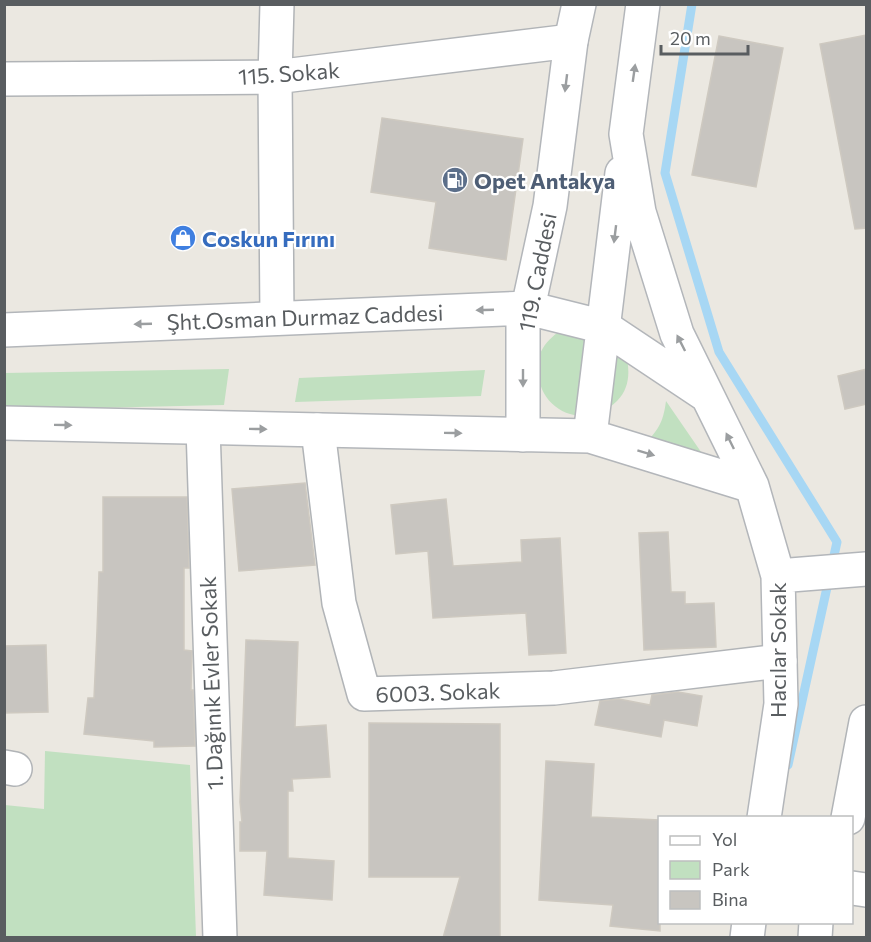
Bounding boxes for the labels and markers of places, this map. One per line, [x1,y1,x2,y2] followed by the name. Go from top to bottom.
[440,165,470,195] fuel station icon: Opet Antakya
[474,167,615,194] place label: Opet Antakya
[168,223,198,253] shop icon: Coskun Fırını
[202,225,335,252] place label: Coskun Fırını

